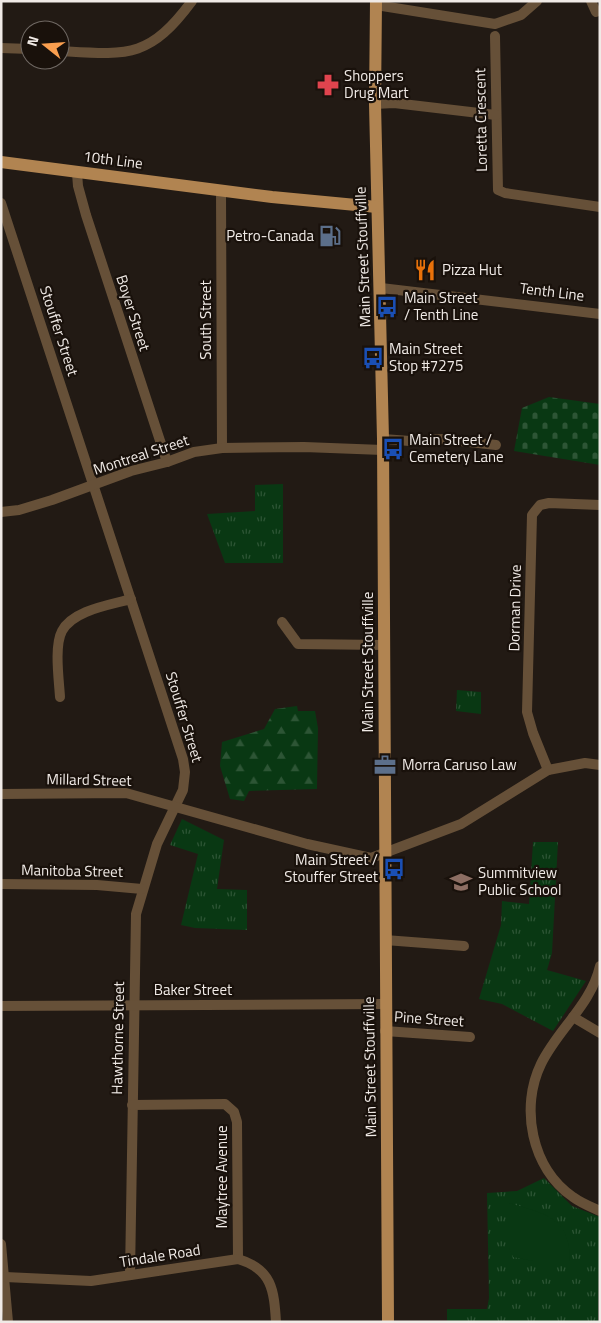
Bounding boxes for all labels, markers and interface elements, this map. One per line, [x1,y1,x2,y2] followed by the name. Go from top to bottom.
[20,20,70,70] north arrow
[21,33,44,49] text: N
[344,64,409,104] place label: Shoppers Drug Mart
[468,67,493,172] street label: Loretta Crescent
[315,72,341,98] pharmacy icon: Shoppers Drug Mart
[82,144,144,175] street label: 10th Line
[349,186,376,328] street label: Main Street Stouffville
[317,223,343,249] fuel station icon: Petro-Canada
[226,224,314,247] place label: Petro-Canada
[412,257,438,283] restaurant icon: Pizza Hut
[442,258,503,281] place label: Pizza Hut
[110,272,157,355] street label: Boyer Street
[518,276,586,307] street label: Tenth Line
[194,280,217,360] street label: South Street
[34,283,85,380] street label: Stouffer Street
[404,286,478,326] place label: Main Street / Tenth Line
[374,294,400,320] bus stop icon: Main Street / Tenth Line
[389,337,463,377] place label: Main Street Stop #7275
[360,345,386,371] bus stop icon: Main Street Stop #7275
[90,428,192,481] street label: Montreal Street
[409,428,504,468] place label: Main Street / Cemetery Lane
[380,436,406,462] bus stop icon: Main Street / Cemetery Lane
[502,564,527,652] street label: Dorman Drive
[356,592,379,732] street label: Main Street Stouffville
[160,669,209,766] street label: Stouffer Street
[372,752,398,778] office icon: Morra Caruso Law
[402,753,517,776] place label: Morra Caruso Law
[46,767,133,792] street label: Millard Street
[284,848,379,888] place label: Main Street / Stouffer Street
[381,856,407,882] bus stop icon: Main Street / Stouffer Street
[21,858,124,883] street label: Manitoba Street
[478,861,561,901] place label: Summitview Public School
[448,869,474,895] school or university icon: Summitview Public School
[154,978,233,1001] street label: Baker Street
[105,981,130,1095] street label: Hawthorne Street
[357,996,382,1138] street label: Main Street Stouffville
[393,1005,465,1032] street label: Pine Street
[210,1126,233,1228] street label: Maytree Avenue
[118,1238,202,1273] street label: Tindale Road

